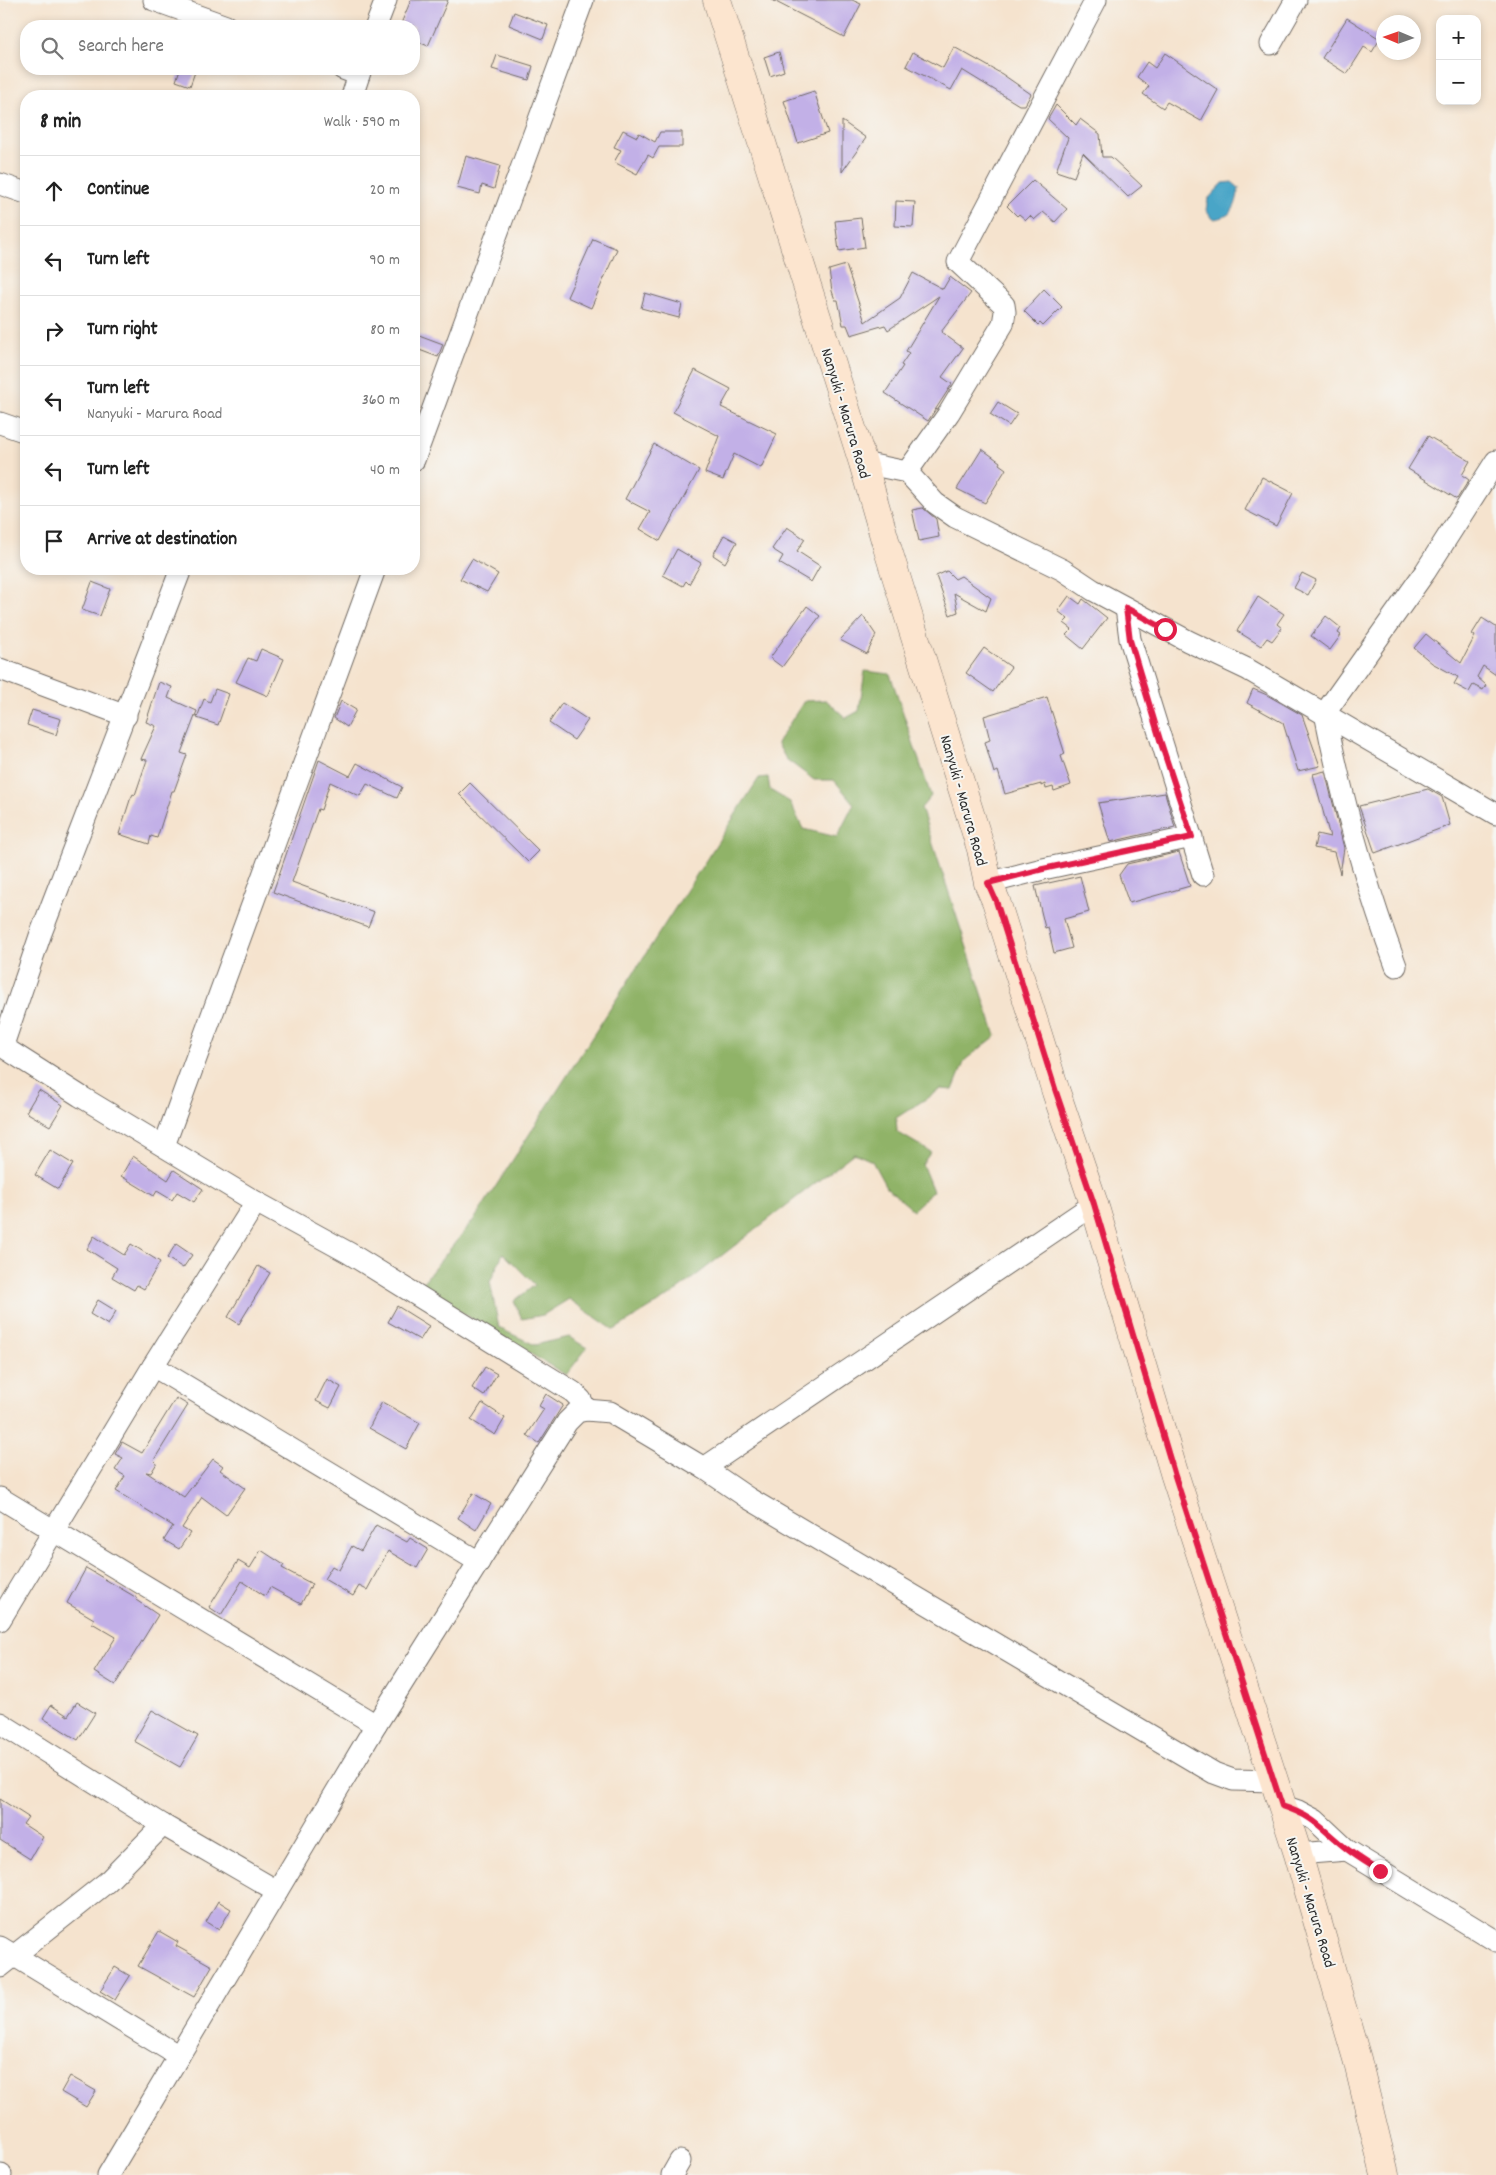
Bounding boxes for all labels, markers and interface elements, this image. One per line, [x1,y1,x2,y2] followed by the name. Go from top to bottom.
[1376,15,1421,60] north arrow
[1436,15,1481,105] map controls
[1436,15,1481,60] button: +
[20,20,420,75] search box
[38,34,66,62] icon: search
[78,34,164,61] text: Search here
[1436,60,1481,105] button: −
[40,108,81,138] text: 8 min
[324,111,400,134] text: Walk · 590 m
[40,177,68,205] icon: ahead
[87,177,149,204] text: Continue
[370,179,400,202] text: 20 m
[40,247,68,275] icon: left
[87,247,150,274] text: Turn left
[369,249,400,272] text: 90 m
[40,317,68,345] icon: right
[87,317,158,344] text: Turn right
[370,319,400,342] text: 80 m
[814,346,875,482] street label: Nanyuki - Marura Road
[87,376,150,403] text: Turn left
[40,387,68,415] icon: left
[362,389,400,412] text: 360 m
[87,403,222,426] text: Nanyuki - Marura Road
[40,457,68,485] icon: left
[87,457,150,484] text: Turn left
[370,459,400,482] text: 40 m
[40,527,68,555] icon: arrive
[87,527,237,554] text: Arrive at destination
[1154,618,1177,641] route start
[933,733,992,869] street label: Nanyuki - Marura Road
[1279,1835,1340,1971] street label: Nanyuki - Marura Road
[1369,1860,1392,1883] route end

